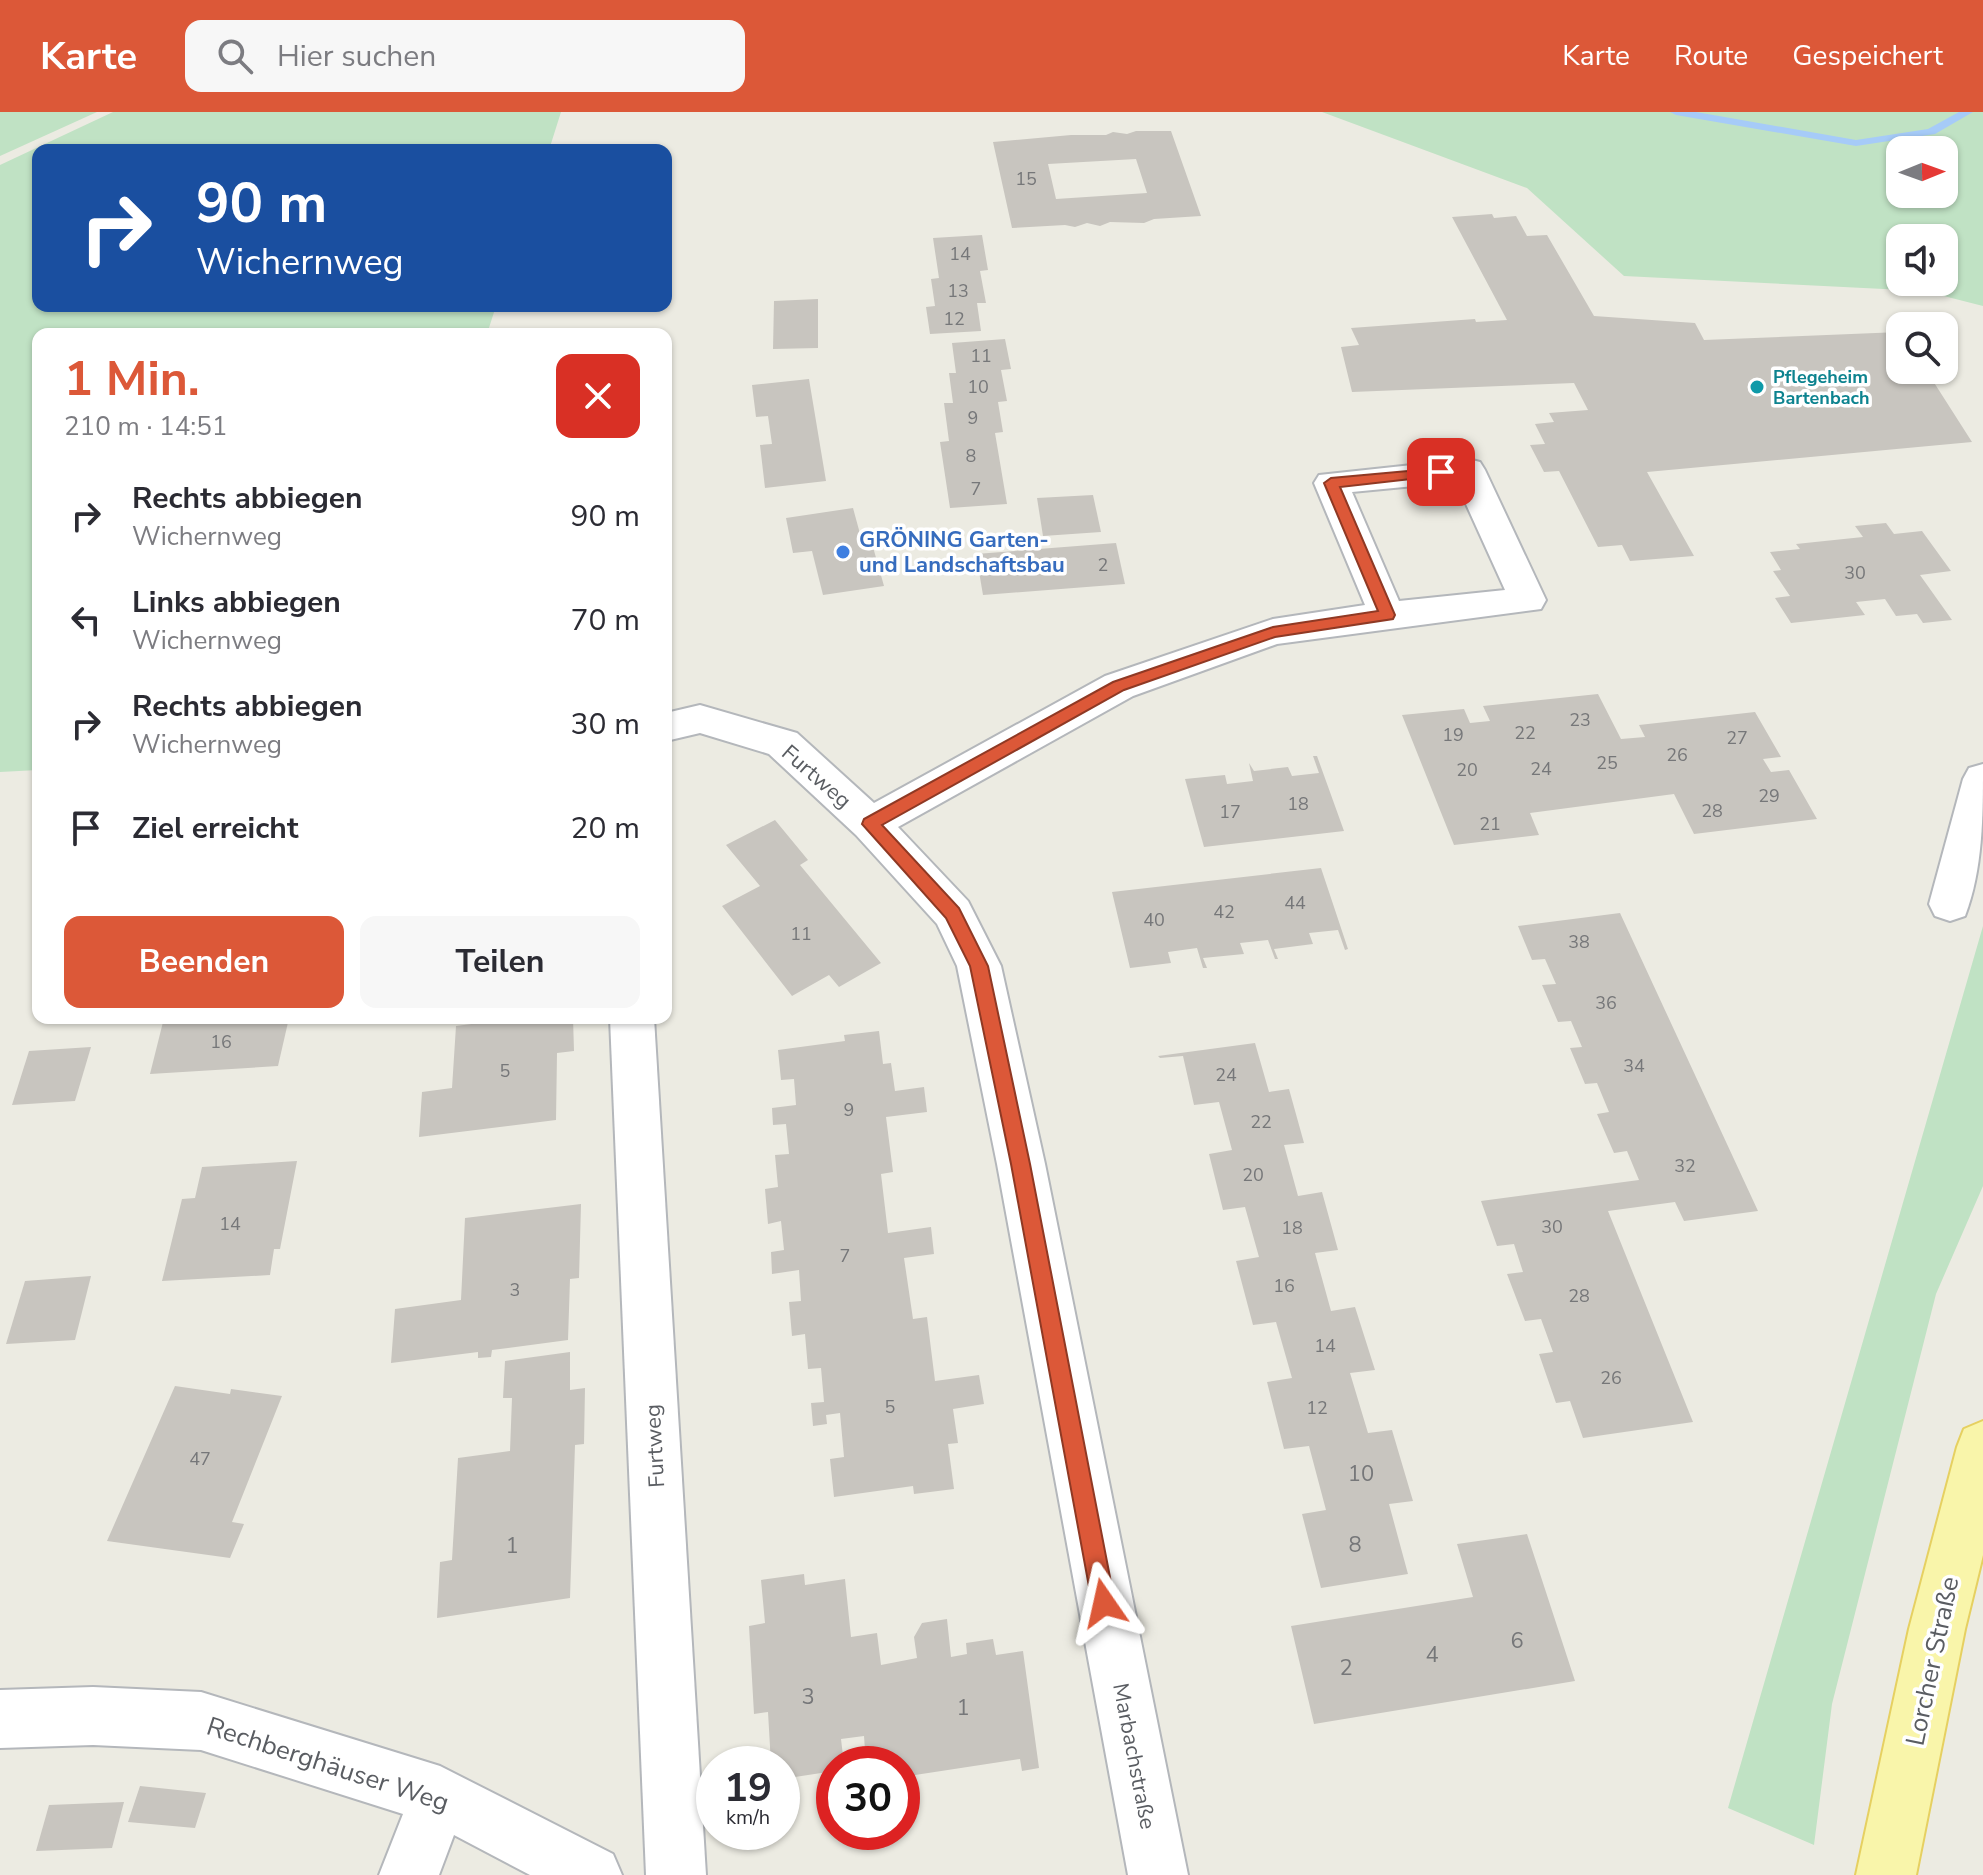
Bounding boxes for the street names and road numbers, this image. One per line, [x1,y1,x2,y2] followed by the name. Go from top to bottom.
[775,738,858,815] street label: Furtweg
[638,1404,672,1488] street label: Furtweg
[1897,1573,1967,1749] street label: Lorcher Straße
[1105,1681,1163,1832] street label: Marbachstraße
[202,1709,453,1820] street label: Rechberghäuser Weg

